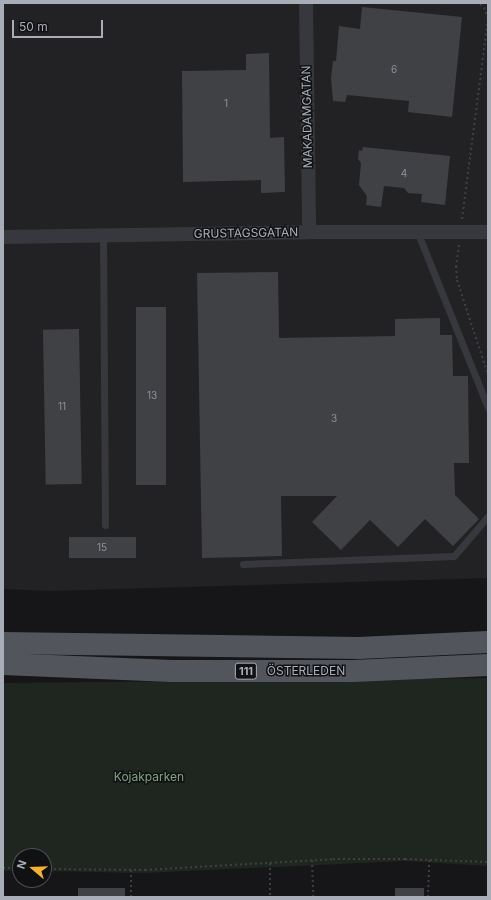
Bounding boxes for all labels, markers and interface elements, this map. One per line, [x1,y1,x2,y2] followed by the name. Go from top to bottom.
[14,12,105,38] scale bar
[19,19,48,34] text: 50 m
[391,64,397,76] house number: 6
[299,65,315,169] street label: MAKADAMGATAN
[224,98,228,110] house number: 1
[401,168,407,180] house number: 4
[194,225,298,241] street label: GRUSTAGSGATAN
[147,390,157,402] house number: 13
[58,401,66,413] house number: 11
[331,413,337,425] house number: 3
[97,542,107,554] house number: 15
[234,662,258,680] road number: 111
[267,664,345,678] street label: ÖSTERLEDEN
[114,770,184,784] park label: Kojakparken
[12,848,52,888] north arrow
[14,858,30,871] text: N

